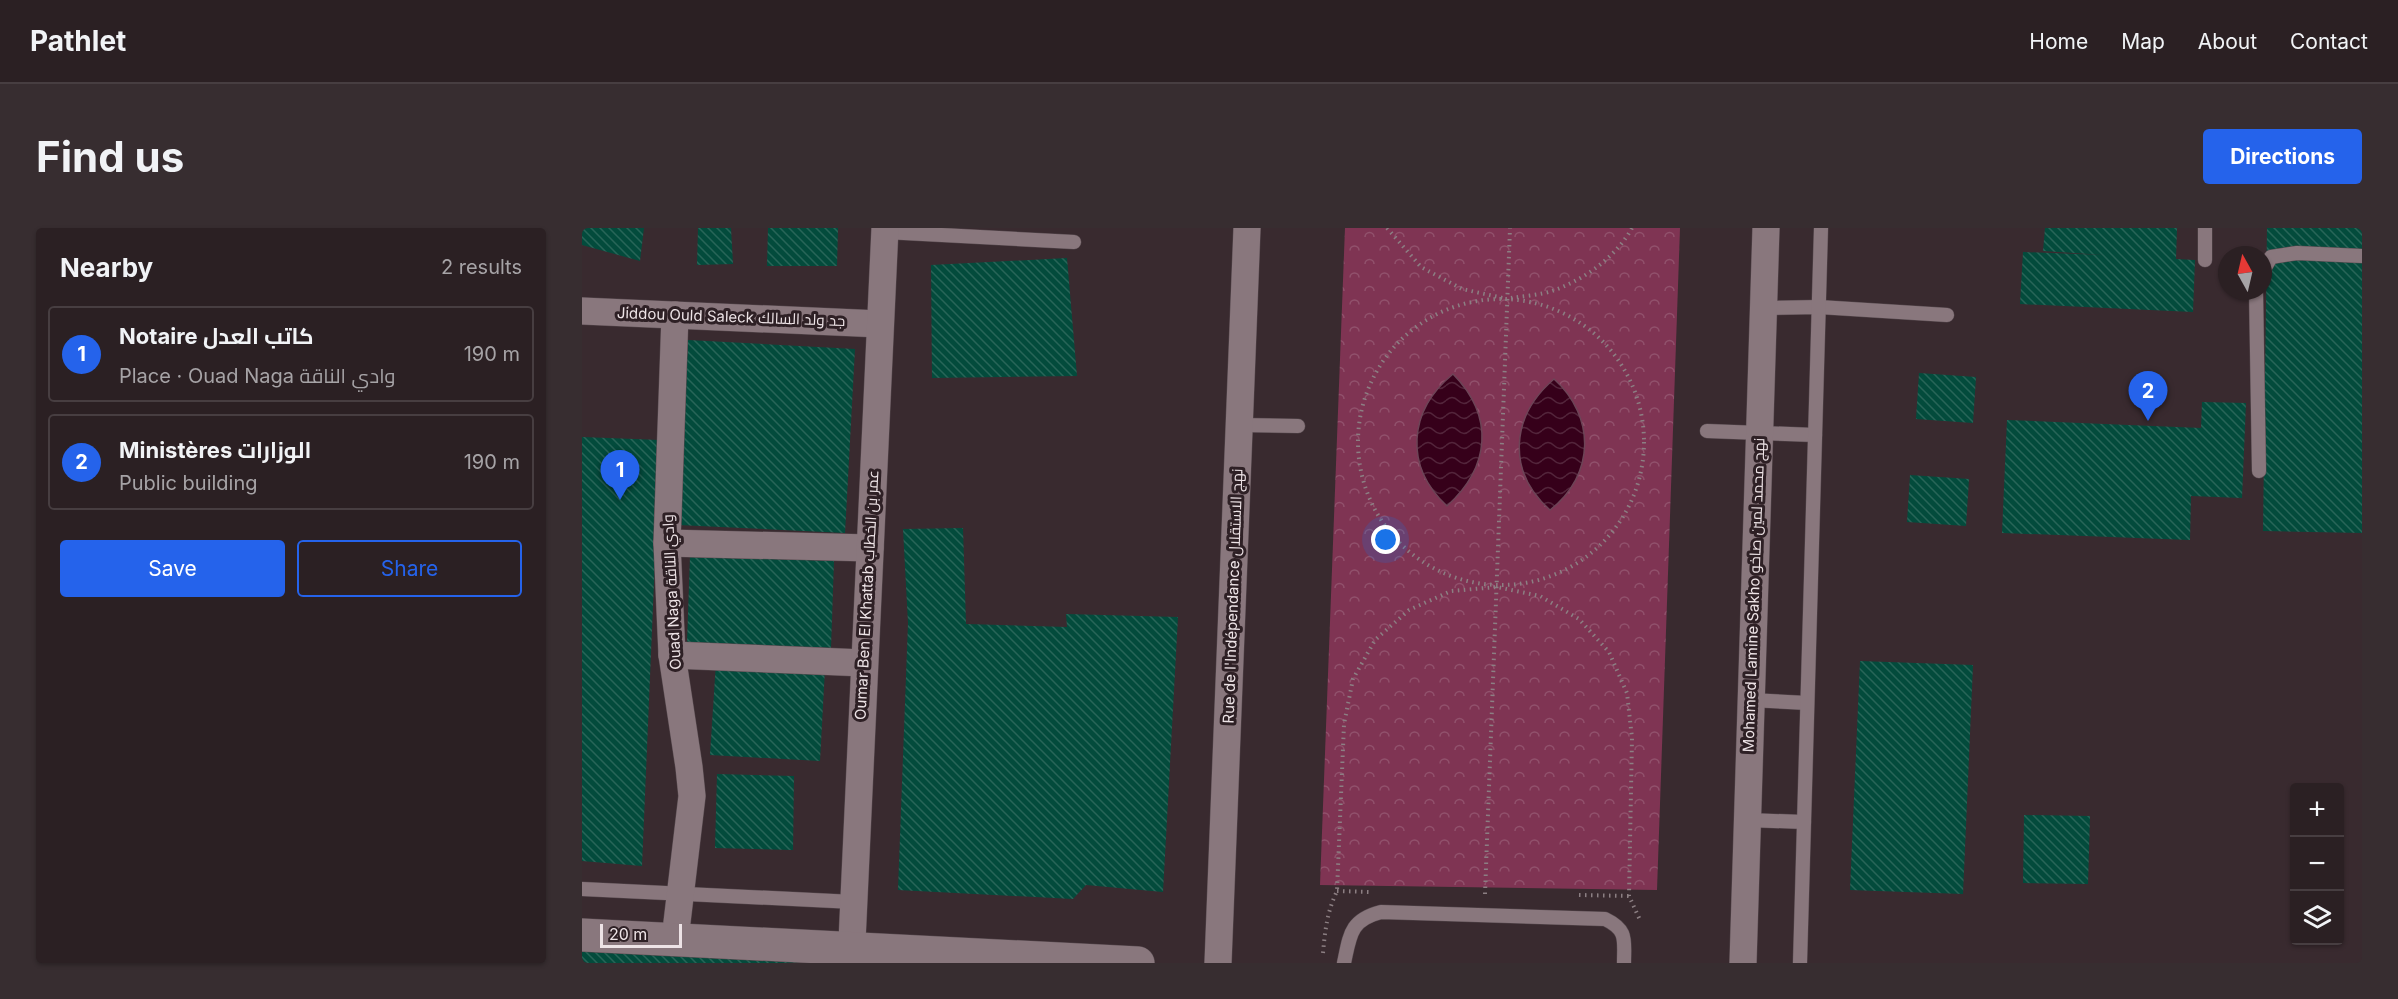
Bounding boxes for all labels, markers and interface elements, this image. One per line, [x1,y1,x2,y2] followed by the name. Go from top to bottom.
[30,24,126,58] text: Pathlet
[2029,29,2088,54] text: Home
[2121,29,2165,54] text: Map
[2198,29,2257,54] text: About
[2290,29,2368,54] text: Contact
[2203,129,2362,184] button: Directions
[36,131,184,182] text: Find us
[2218,246,2272,300] north arrow
[60,252,153,283] text: Nearby
[441,255,522,279] text: 2 results
[617,303,846,330] street label: Jiddou Ould Saleck جد ولد السالك
[119,323,314,349] text: Notaire كاتب العدل
[77,342,86,366] text: 1
[464,342,520,366] text: 190 m
[119,364,395,388] text: Place · Ouad Naga وادي الناقة
[2128,372,2168,421] pin: 2
[119,437,311,463] text: Ministères الوزارات
[1739,437,1770,753] street label: Mohamed Lamine Sakho نهج محمد لمين صاخو
[75,450,88,474] text: 2
[464,450,520,474] text: 190 m
[600,450,639,500] pin: 1
[1219,468,1248,724] street label: Rue de l'Indépendance نهج الاستقلال
[850,470,884,720] street label: Oumar Ben El Khattab عمر بن الخطاب
[119,471,258,495] text: Public building
[658,514,688,670] street label: Ouad Naga وادي الناقة
[1371,525,1400,554] your location
[60,540,285,597] button: Save
[297,540,522,597] button: Share
[2290,783,2344,945] map controls
[2290,783,2344,837] button: +
[2290,837,2344,891] button: −
[2290,891,2344,945] button: layers
[600,921,682,948] scale bar
[609,924,647,944] text: 20 m

